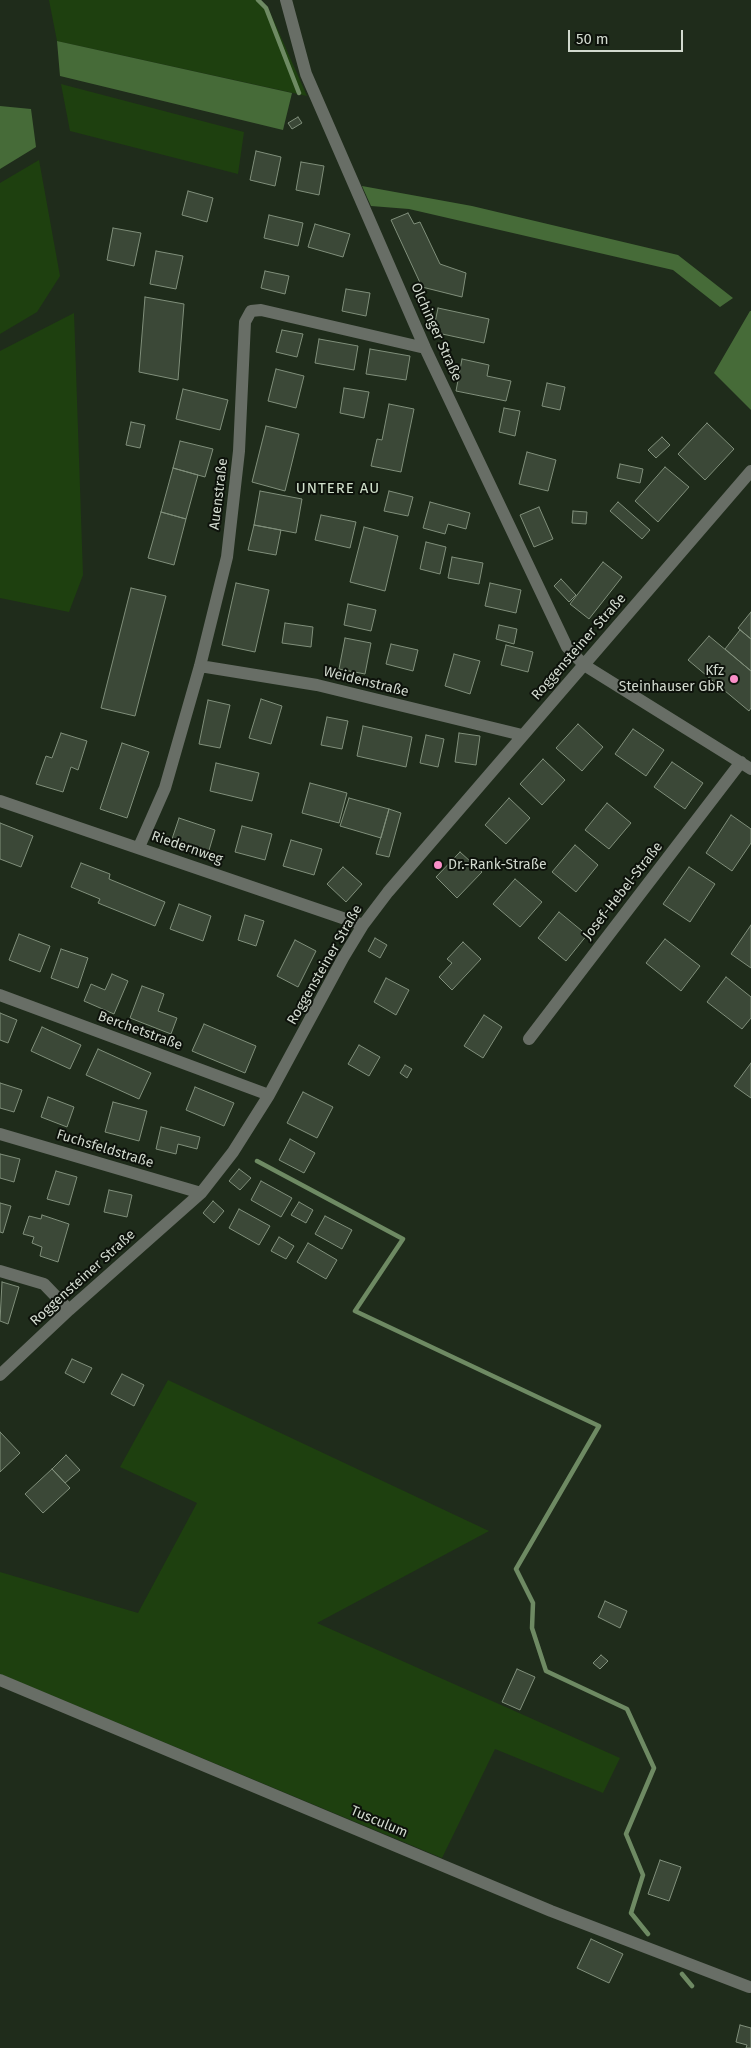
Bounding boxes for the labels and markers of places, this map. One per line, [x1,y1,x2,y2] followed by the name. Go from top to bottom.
[619,663,724,696] place label: Kfz Steinhauser GbR
[728,673,740,685] marker: Kfz Steinhauser GbR
[448,857,547,873] place label: Dr.-Rank-Straße
[432,859,444,871] marker: Dr.-Rank-Straße

